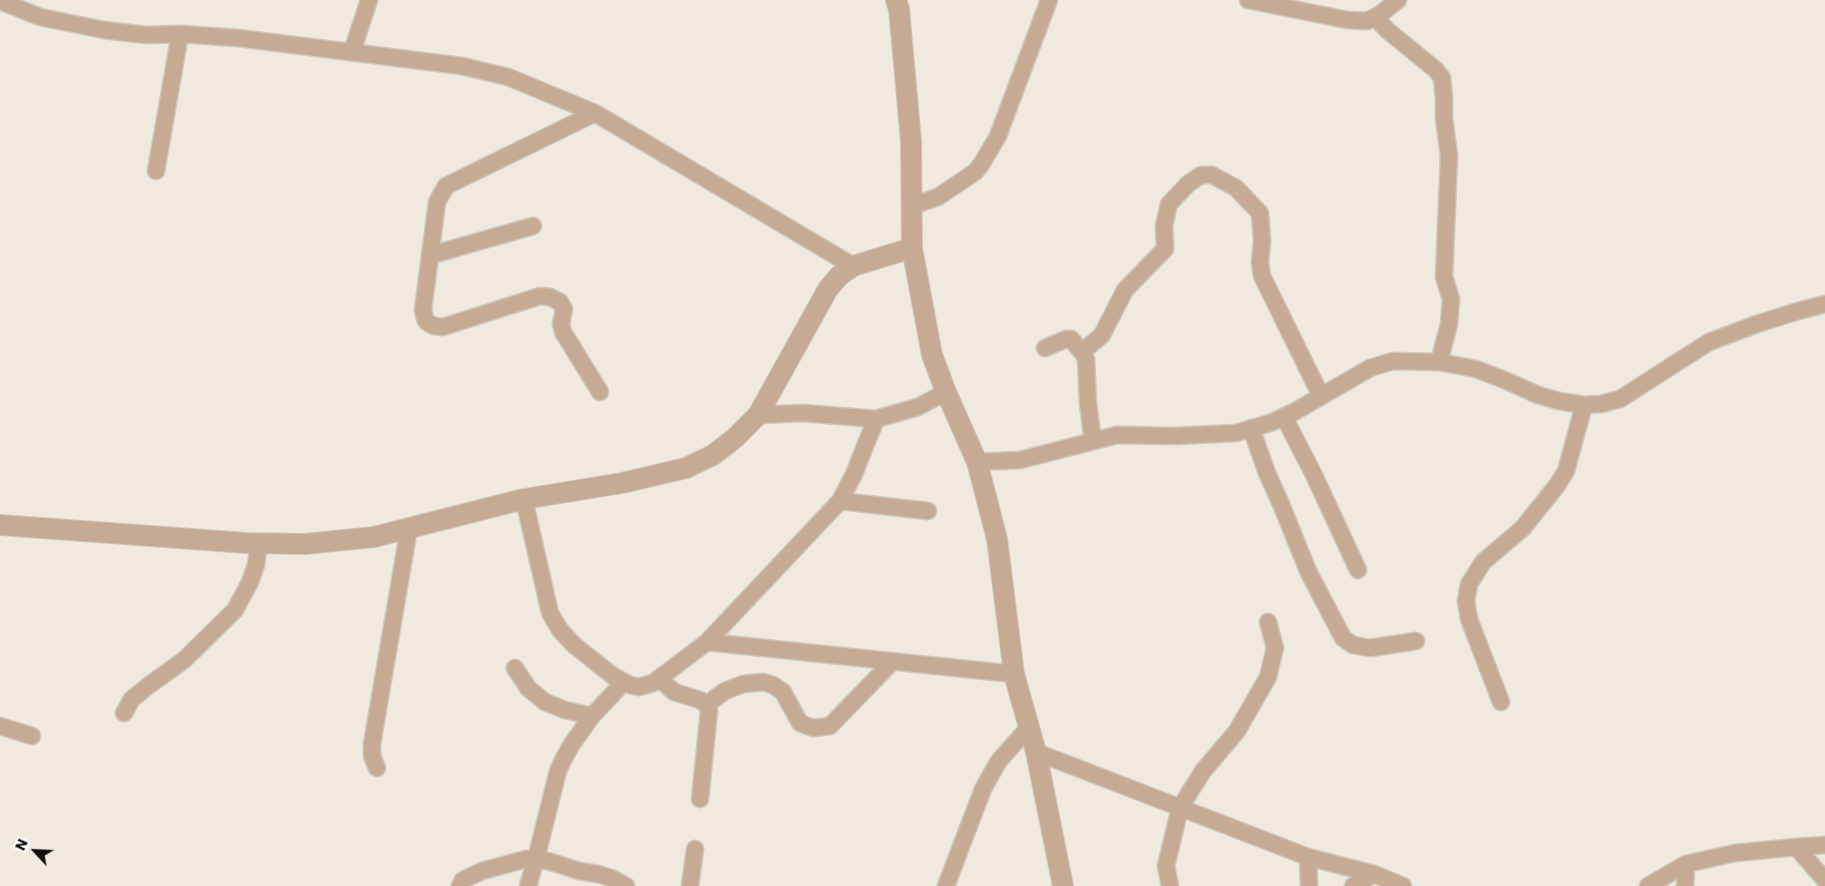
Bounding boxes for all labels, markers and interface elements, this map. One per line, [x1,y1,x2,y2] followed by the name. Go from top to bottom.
[10,826,60,876] north arrow
[10,836,33,854] text: N

